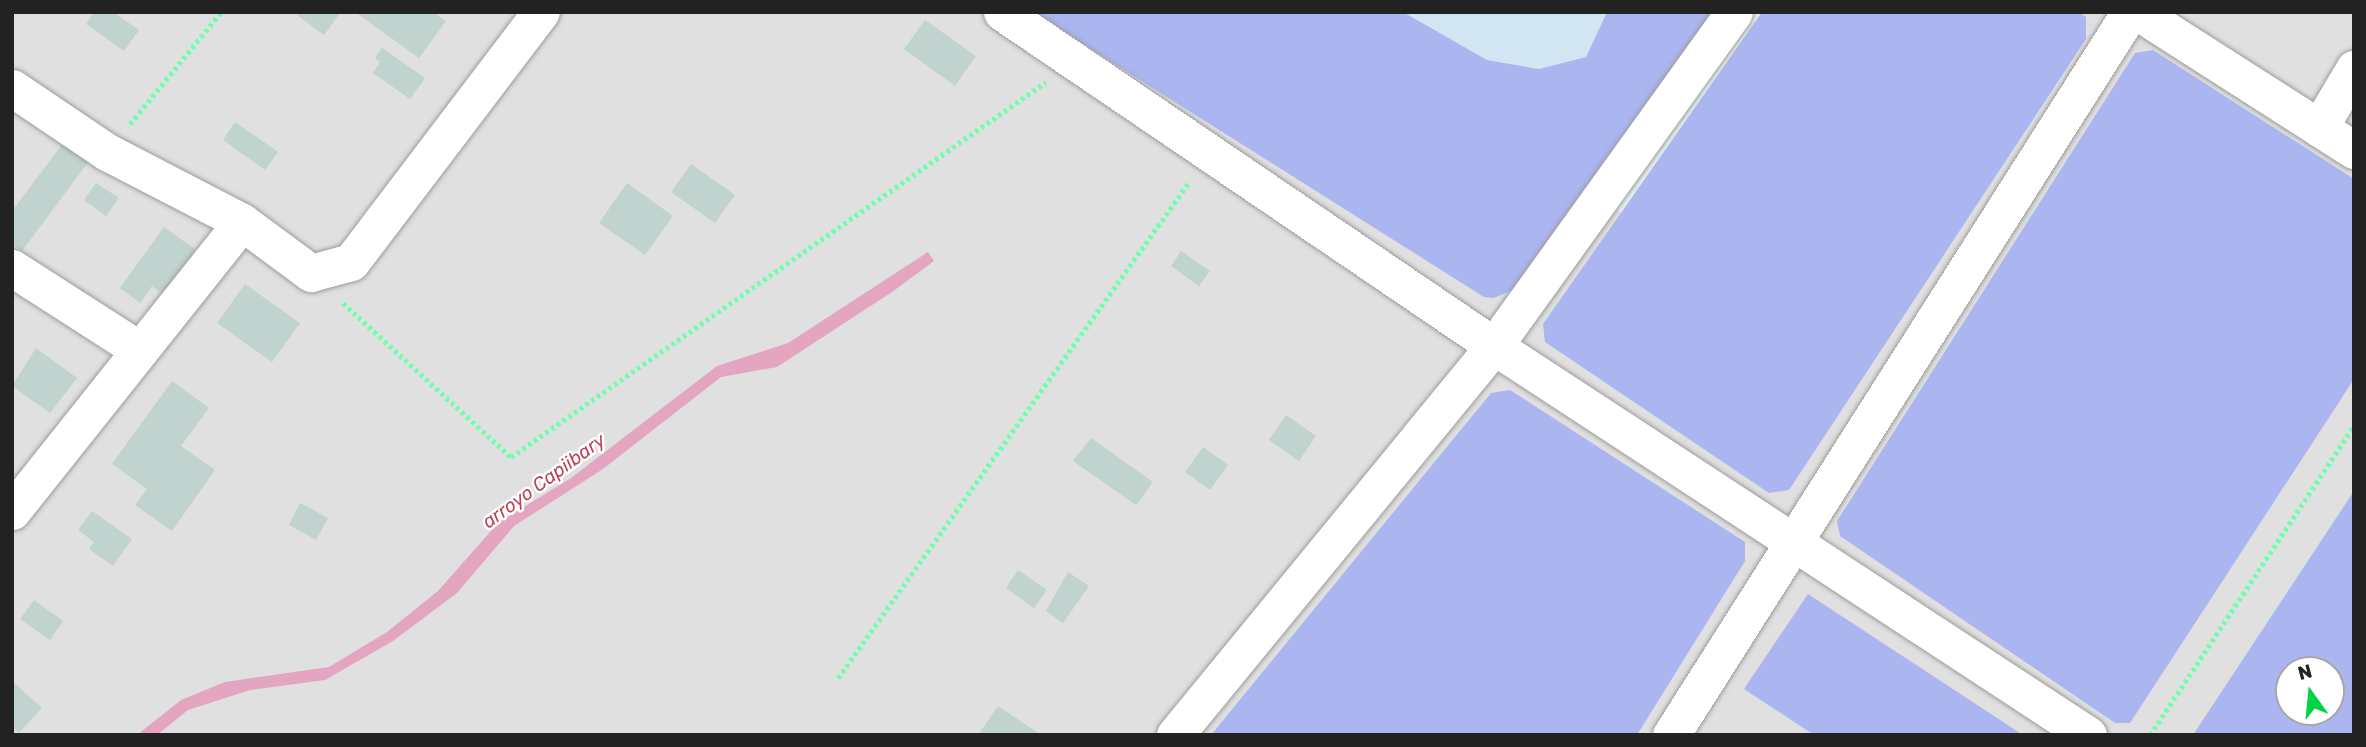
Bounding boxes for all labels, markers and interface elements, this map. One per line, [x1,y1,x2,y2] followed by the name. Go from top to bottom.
[478,429,610,533] water label: arroyo Capiibary
[2275,656,2345,726] north arrow
[2295,659,2315,685] text: N

